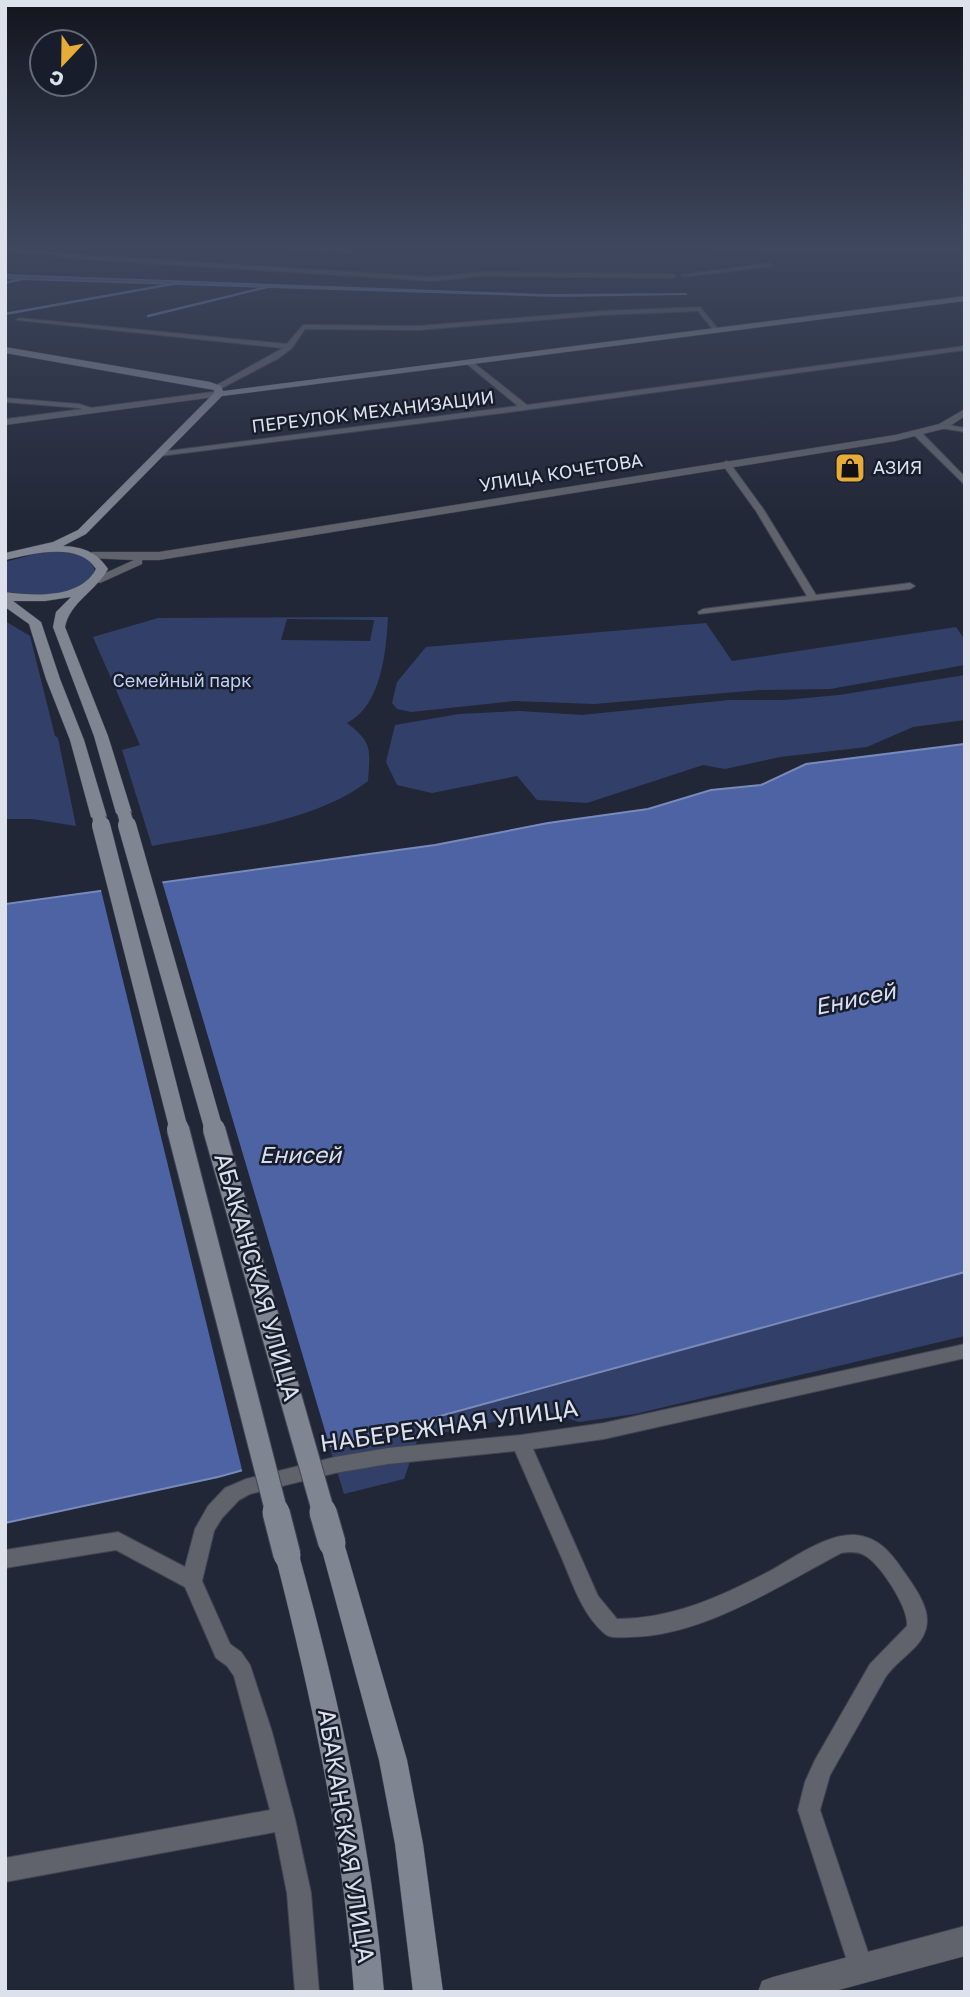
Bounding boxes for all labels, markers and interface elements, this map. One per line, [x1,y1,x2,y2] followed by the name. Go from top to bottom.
[28,28,98,98] north arrow
[46,66,67,92] text: С
[250,385,495,437] street label: ПЕРЕУЛОК МЕХАНИЗАЦИИ
[478,448,644,496] street label: УЛИЦА КОЧЕТОВА
[833,451,867,485] shop icon: АЗИЯ
[873,456,922,478] place label: АЗИЯ
[112,669,252,691] park label: Семейный парк
[812,975,900,1020] water label: Енисей
[259,1140,343,1168] water label: Енисей
[209,1149,308,1404] street label: АБАКАНСКАЯ УЛИЦА
[318,1392,580,1457] street label: НАБЕРЕЖНАЯ УЛИЦА
[313,1707,382,1965] street label: АБАКАНСКАЯ УЛИЦА

